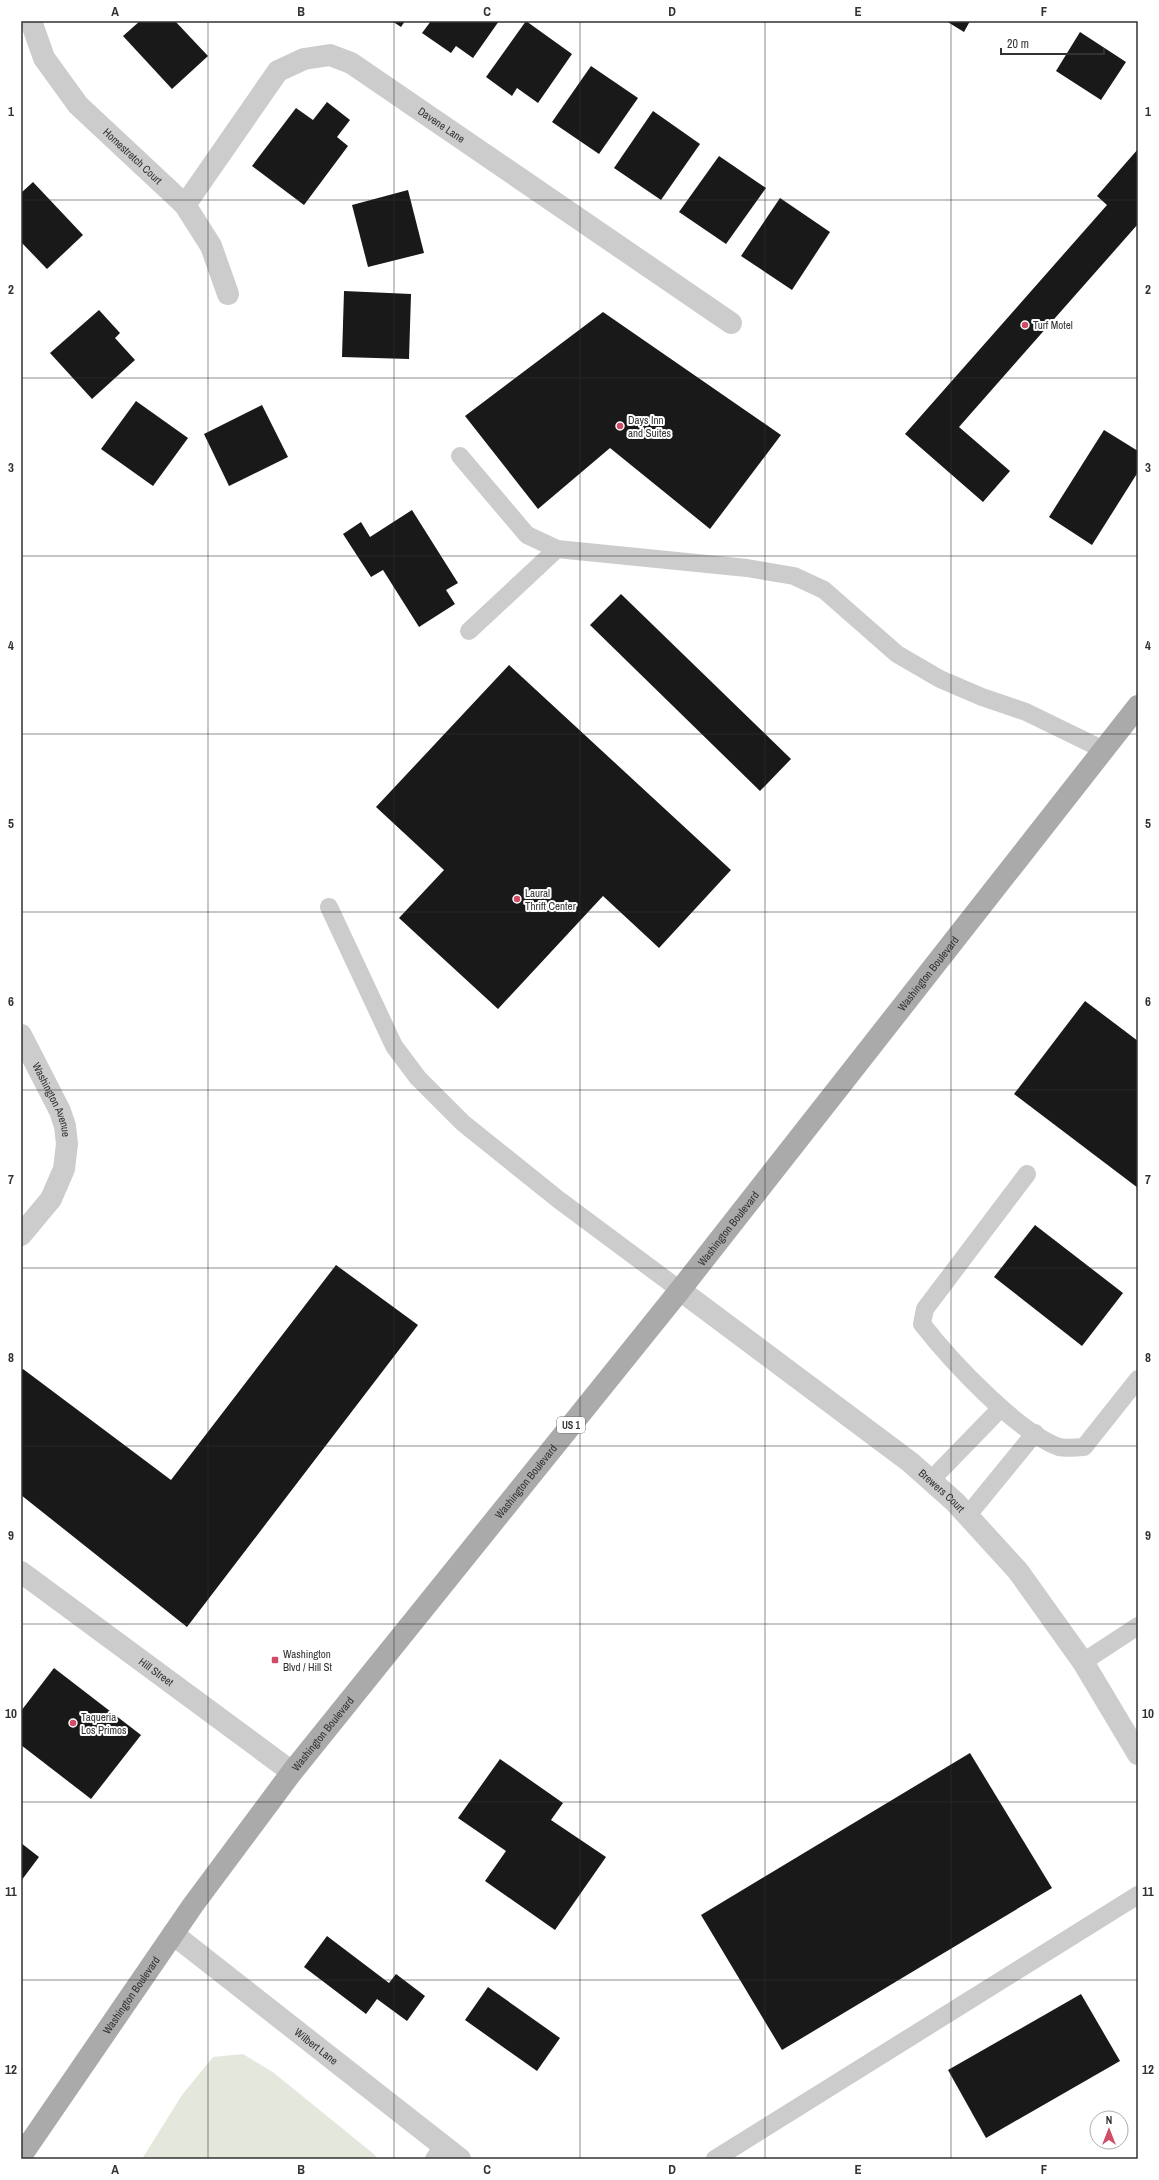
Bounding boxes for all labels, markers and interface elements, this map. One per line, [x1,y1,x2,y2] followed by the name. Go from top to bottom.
[111,3,119,20] text: A
[297,3,305,20] text: B
[483,3,491,20] text: C
[668,3,676,20] text: D
[854,3,862,20] text: E
[1041,3,1048,20] text: F
[1001,30,1104,56] scale bar
[1007,36,1029,52] text: 20 m
[8,103,14,120] text: 1
[1145,103,1151,120] text: 1
[415,104,468,146] street label: Davene Lane
[100,125,165,187] street label: Homestretch Court
[8,281,14,298] text: 2
[1145,281,1151,298] text: 2
[1033,318,1073,332] place label: Turf Motel
[1020,320,1030,330] marker: Turf Motel
[628,413,672,440] place label: Days Inn and Suites
[615,421,625,431] marker: Days Inn and Suites
[8,459,14,476] text: 3
[1145,459,1151,476] text: 3
[8,637,14,654] text: 4
[1145,637,1151,654] text: 4
[8,815,14,832] text: 5
[1145,815,1151,832] text: 5
[525,886,576,913] place label: Laural Thrift Center
[512,894,522,904] marker: Laural Thrift Center
[895,933,962,1014] street label: Washington Boulevard
[8,993,14,1010] text: 6
[1145,993,1151,1010] text: 6
[29,1060,73,1138] street label: Washington Avenue
[8,1171,14,1188] text: 7
[1145,1171,1151,1188] text: 7
[695,1188,762,1269] street label: Washington Boulevard
[8,1349,14,1366] text: 8
[1145,1349,1151,1366] text: 8
[557,1417,585,1433] road number: US 1
[492,1442,560,1521] street label: Washington Boulevard
[916,1466,968,1516] street label: Brewers Court
[8,1527,14,1544] text: 9
[1145,1527,1151,1544] text: 9
[283,1647,333,1674] place label: Washington Blvd / Hill St
[136,1654,177,1689] street label: Hill Street
[270,1655,280,1665] marker: Washington Blvd / Hill St
[289,1694,357,1774] street label: Washington Boulevard
[5,1705,17,1722] text: 10
[1142,1705,1154,1722] text: 10
[81,1710,127,1737] place label: Taqueria Los Primos
[68,1718,78,1728] marker: Taqueria Los Primos
[5,1883,17,1900] text: 11
[1142,1883,1154,1900] text: 11
[100,1954,163,2037] street label: Washington Boulevard
[292,2025,341,2068] street label: Wilbert Lane
[5,2061,17,2078] text: 12
[1142,2061,1154,2078] text: 12
[1089,2110,1129,2150] north arrow
[1106,2113,1112,2127] text: N
[111,2161,119,2178] text: A
[297,2161,305,2178] text: B
[483,2161,491,2178] text: C
[668,2161,676,2178] text: D
[854,2161,862,2178] text: E
[1041,2161,1048,2178] text: F

